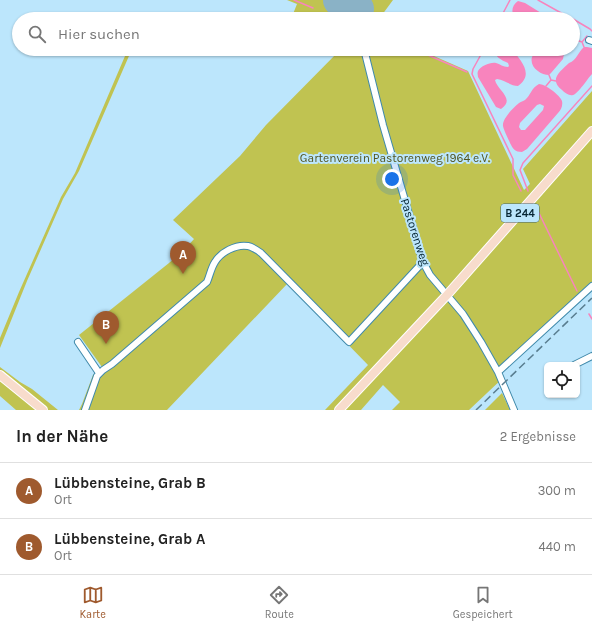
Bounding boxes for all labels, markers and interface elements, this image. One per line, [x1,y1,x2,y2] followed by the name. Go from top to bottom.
[12,12,580,56] search box
[26,23,48,45] icon: search
[58,25,140,43] text: Hier suchen
[300,151,490,165] park label: Gartenverein Pastorenweg 1964 e.V.
[382,169,402,189] your location
[398,197,433,268] street label: Pastorenweg
[501,204,539,222] road number: B 244
[170,241,196,274] pin: A
[93,311,119,344] pin: B
[544,362,580,398] map controls
[544,362,580,398] button: locate
[16,426,108,446] text: In der Nähe
[500,429,576,444] text: 2 Ergebnisse
[54,474,206,492] text: Lübbensteine, Grab B
[25,483,33,498] text: A
[538,483,576,498] text: 300 m
[54,492,72,507] text: Ort
[54,530,205,548] text: Lübbensteine, Grab A
[25,539,33,554] text: B
[539,539,576,554] text: 440 m
[54,548,72,563] text: Ort
[79,584,106,621] tab: Karte
[265,584,294,621] tab: Route
[453,584,513,621] tab: Gespeichert

